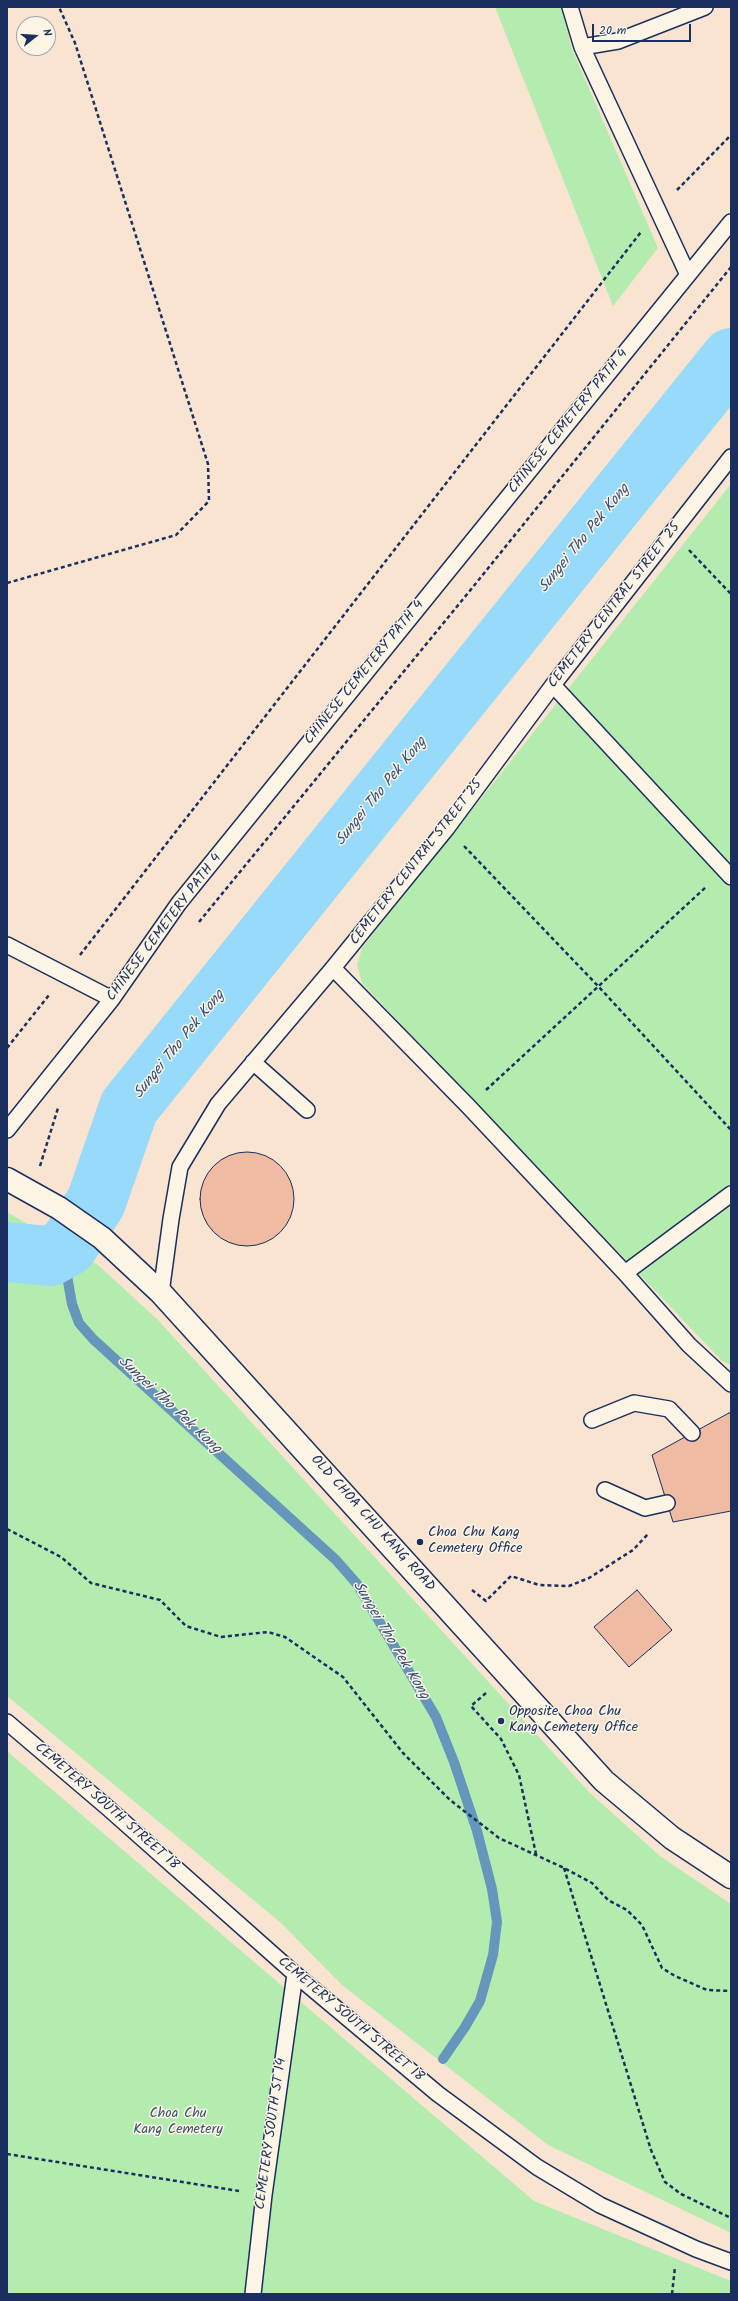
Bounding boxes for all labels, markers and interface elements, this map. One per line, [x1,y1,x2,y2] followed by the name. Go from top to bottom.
[16,16,56,56] north arrow
[594,16,693,42] scale bar
[599,21,626,40] text: 20 m
[37,27,56,39] text: N
[506,347,632,497] street label: CHINESE CEMETERY PATH 4
[536,481,634,597] water label: Sungei Tho Pek Kong
[545,520,685,692] street label: CEMETERY CENTRAL STREET 25
[302,598,428,748] street label: CHINESE CEMETERY PATH 4
[333,734,431,850] water label: Sungei Tho Pek Kong
[347,777,487,949] street label: CEMETERY CENTRAL STREET 25
[104,851,226,1005] street label: CHINESE CEMETERY PATH 4
[131,987,229,1103] water label: Sungei Tho Pek Kong
[114,1354,224,1458] water label: Sungei Tho Pek Kong
[306,1452,438,1596] street label: OLD CHOA CHU KANG ROAD
[428,1526,522,1558] place label: Choa Chu Kang Cemetery Office
[415,1537,425,1547] marker: Choa Chu Kang Cemetery Office
[348,1579,432,1703] water label: Sungei Tho Pek Kong
[509,1705,638,1738] place label: Opposite Choa Chu Kang Cemetery Office
[496,1716,506,1726] marker: Opposite Choa Chu Kang Cemetery Office
[30,1740,182,1874] street label: CEMETERY SOUTH STREET 18
[274,1954,426,2086] street label: CEMETERY SOUTH STREET 18
[253,2057,291,2211] street label: CEMETERY SOUTH ST 14
[133,2107,223,2140] park label: Choa Chu Kang Cemetery

